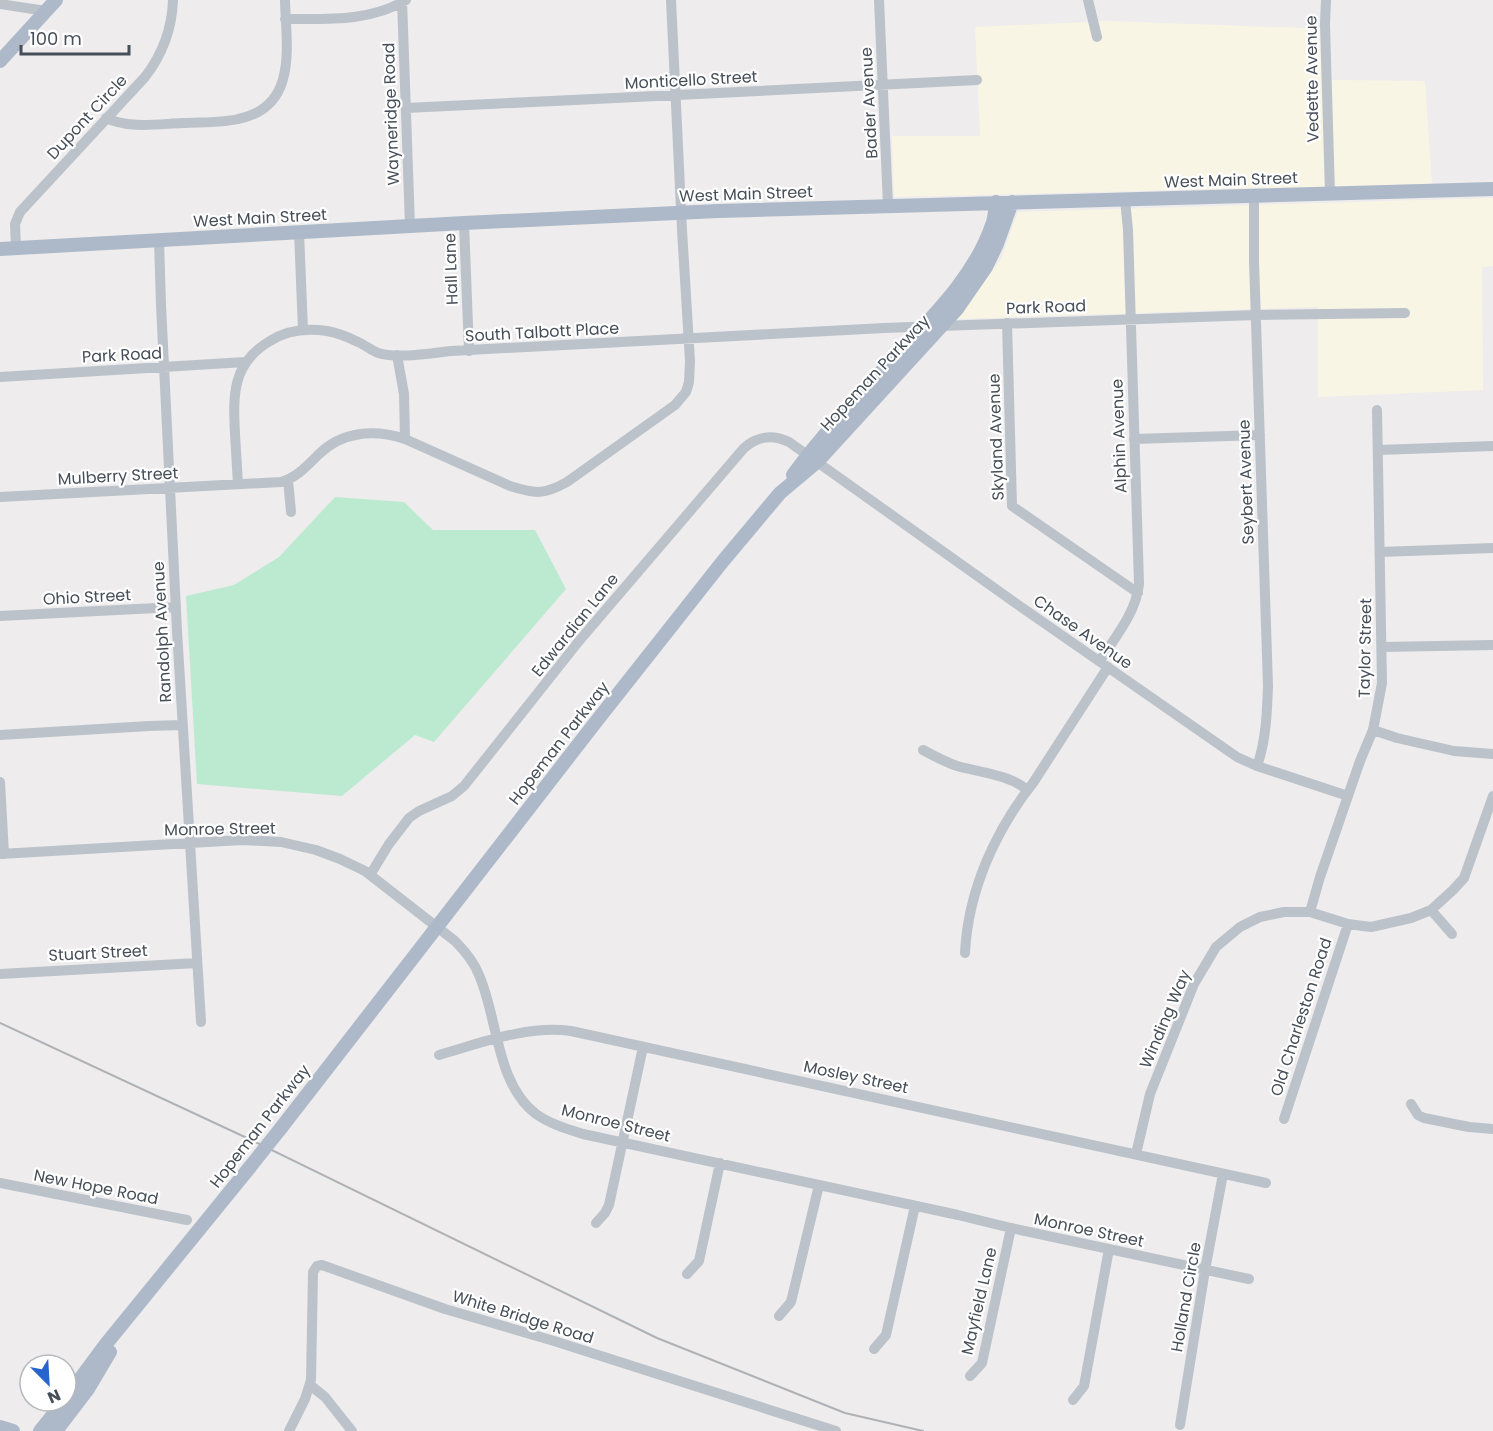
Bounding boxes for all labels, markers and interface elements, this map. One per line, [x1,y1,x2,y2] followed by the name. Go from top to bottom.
[1299,15,1325,143] street label: Vedette Avenue
[21,18,129,56] scale bar
[30,26,82,51] text: 100 m
[377,42,405,186] street label: Wayneridge Road
[855,47,883,159] street label: Bader Avenue
[624,65,758,95] street label: Monticello Street
[41,69,133,165] street label: Dupont Circle
[1164,166,1298,194] street label: West Main Street
[679,180,813,208] street label: West Main Street
[193,203,328,233] street label: West Main Street
[438,233,464,305] street label: Hall Lane
[1006,294,1086,320] street label: Park Road
[815,310,935,436] street label: Hopeman Parkway
[464,316,620,348] street label: South Talbott Place
[81,341,163,369] street label: Park Road
[982,373,1010,501] street label: Skyland Avenue
[1106,378,1132,494] street label: Alphin Avenue
[1232,419,1260,545] street label: Seybert Avenue
[57,461,179,491] street label: Mulberry Street
[147,561,177,703] street label: Randolph Avenue
[526,568,624,682] street label: Edwardian Lane
[42,583,132,611] street label: Ohio Street
[1029,589,1137,675] street label: Chase Avenue
[1353,598,1377,698] street label: Taylor Street
[503,676,615,810] street label: Hopeman Parkway
[164,817,276,841] street label: Monroe Street
[1265,935,1337,1099] street label: Old Charleston Road
[48,939,148,967] street label: Stuart Street
[1134,966,1196,1072] street label: Winding Way
[802,1055,911,1099] street label: Mosley Street
[204,1059,316,1193] street label: Hopeman Parkway
[559,1098,673,1148] street label: Monroe Street
[32,1164,160,1210] street label: New Hope Road
[1032,1207,1146,1253] street label: Monroe Street
[1165,1240,1207,1354] street label: Holland Circle
[955,1245,1003,1357] street label: Mayfield Lane
[449,1285,597,1349] street label: White Bridge Road
[18,1353,78,1413] north arrow
[44,1383,64,1409] text: N

